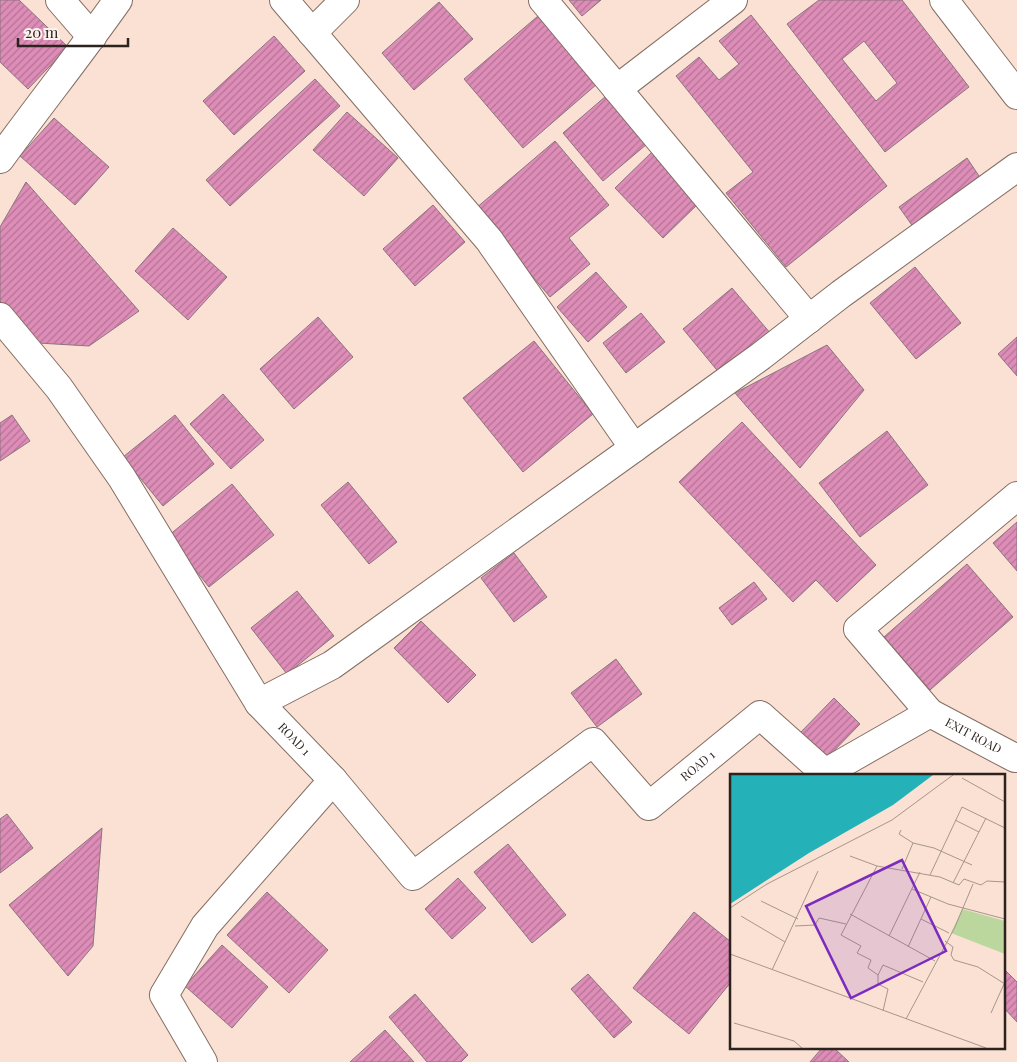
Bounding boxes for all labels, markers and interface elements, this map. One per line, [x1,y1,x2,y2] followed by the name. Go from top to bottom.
[18,15,128,47] scale bar
[25,22,59,42] text: 20 m
[943,714,1005,757] street label: EXIT ROAD
[275,719,315,759] street label: ROAD 1
[677,746,718,784] street label: ROAD 1
[730,774,1004,1050] inset map

